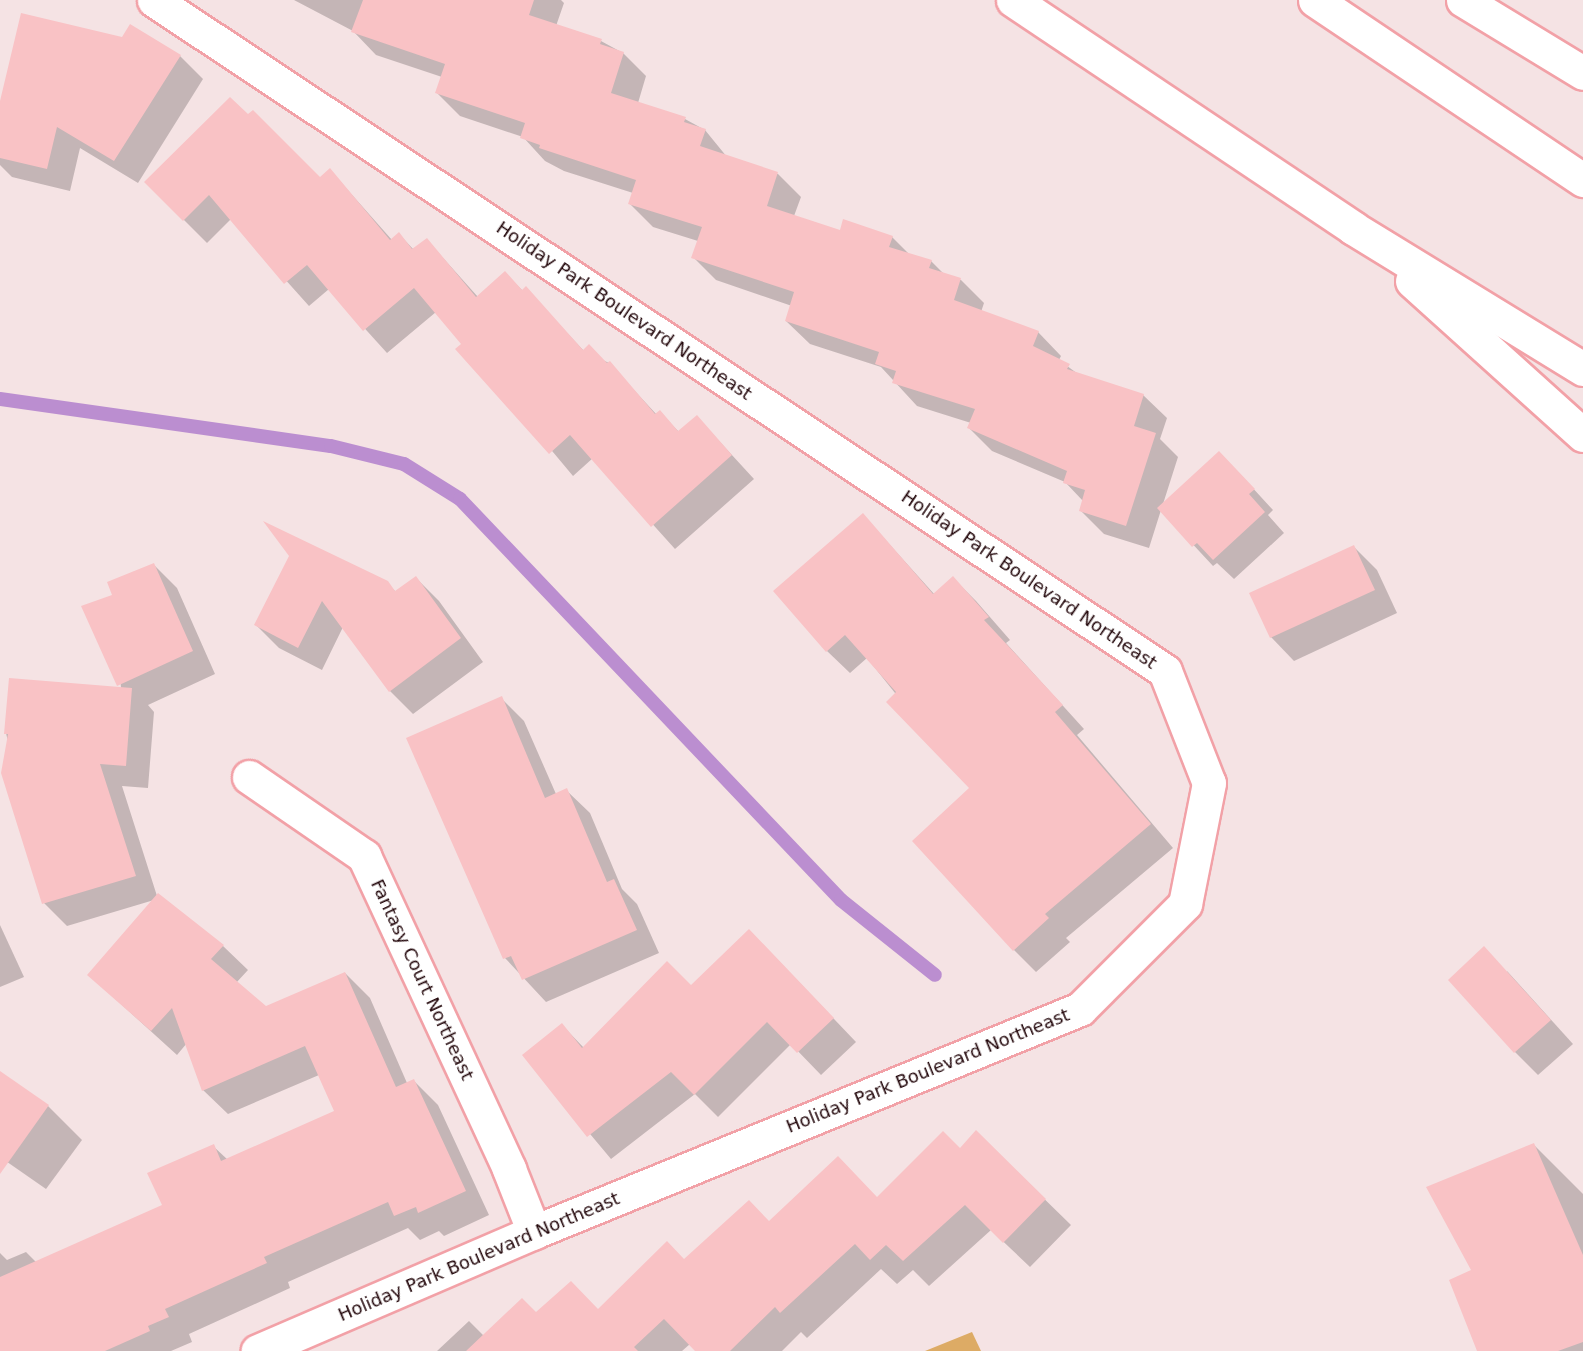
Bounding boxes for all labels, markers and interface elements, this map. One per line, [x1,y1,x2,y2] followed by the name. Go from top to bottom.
[492,217,756,405] street label: Holiday Park Boulevard Northeast
[897,486,1161,674] street label: Holiday Park Boulevard Northeast
[366,876,478,1084] street label: Fantasy Court Northeast
[783,1004,1073,1138] street label: Holiday Park Boulevard Northeast
[335,1188,623,1326] street label: Holiday Park Boulevard Northeast

